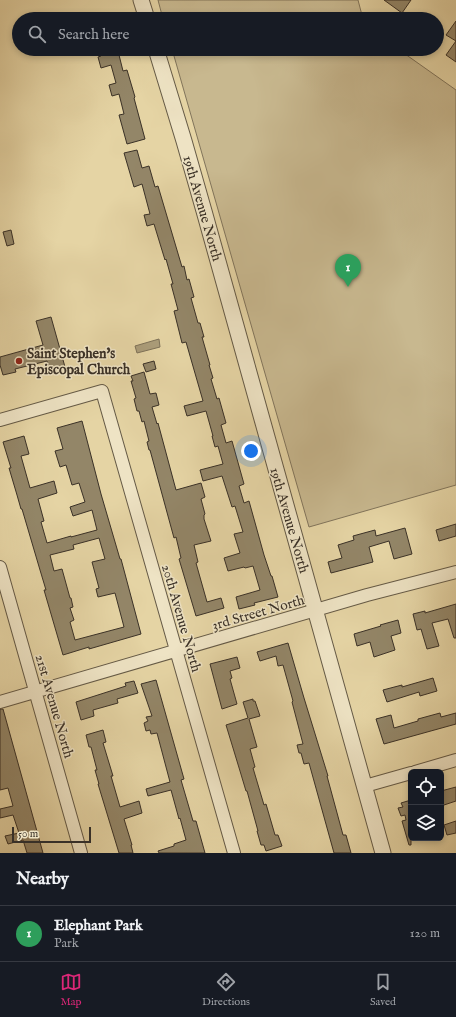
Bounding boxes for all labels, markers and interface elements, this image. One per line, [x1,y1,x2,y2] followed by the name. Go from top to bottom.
[12,12,444,56] search box
[26,23,48,45] icon: search
[58,25,129,44] text: Search here
[178,153,226,264] street label: 19th Avenue North
[335,254,361,287] pin: 1
[27,345,131,379] place label: Saint Stephen's Episcopal Church
[14,356,24,366] marker: Saint Stephen's Episcopal Church
[241,441,261,461] your location
[265,465,313,576] street label: 19th Avenue North
[157,562,205,675] street label: 20th Avenue North
[210,591,307,635] street label: 3rd Street North
[31,652,78,761] street label: 21st Avenue North
[408,769,444,841] map controls
[408,769,444,805] button: locate
[408,805,444,841] button: layers
[12,825,91,844] scale bar
[18,827,38,841] text: 50 m
[16,869,69,890] text: Nearby
[54,916,143,935] text: Elephant Park
[27,925,31,942] text: 1
[410,925,440,942] text: 120 m
[54,935,79,952] text: Park
[60,971,82,1009] tab: Map
[202,971,250,1009] tab: Directions
[370,971,396,1009] tab: Saved

